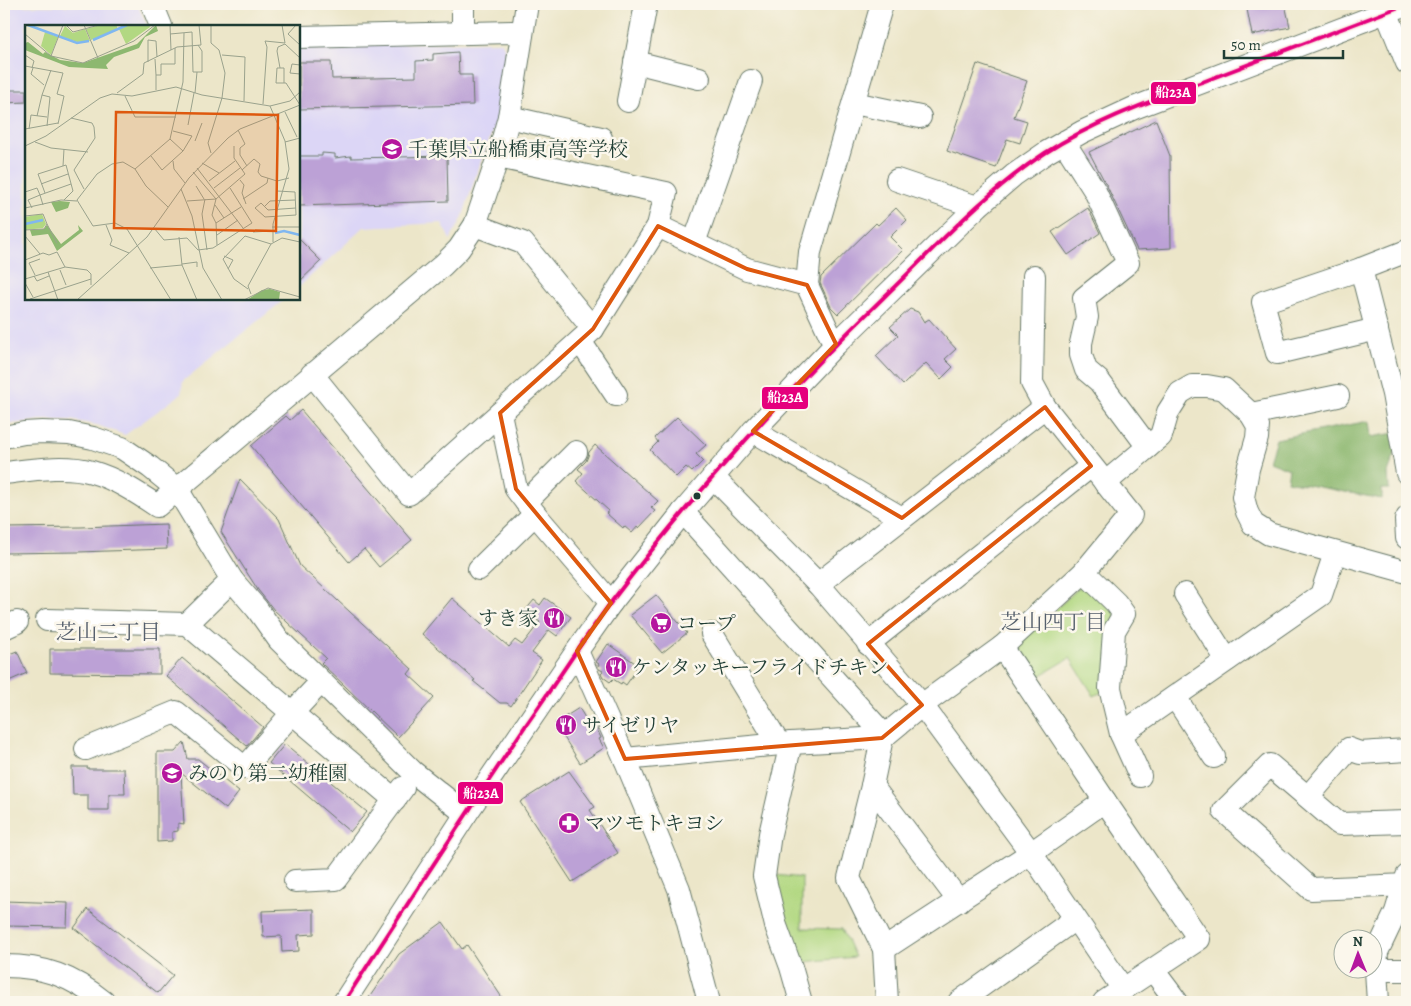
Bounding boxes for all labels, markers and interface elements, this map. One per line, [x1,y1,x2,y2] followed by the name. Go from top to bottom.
[25,25,300,300] inset map
[1224,28,1342,60] scale bar
[1231,35,1261,55] text: 50 m
[1150,81,1197,105] line badge: 船23A
[1155,83,1191,102] text: 船23A
[408,136,628,163] place label: 千葉県立船橋東高等学校
[380,137,404,161] school or university icon: 千葉県立船橋東高等学校
[761,386,809,410] line badge: 船23A
[767,388,803,407] text: 船23A
[692,491,702,501] unlabelled marker
[478,605,538,632] place label: すき家
[542,606,566,630] restaurant icon: すき家
[1001,608,1106,636] district label: 芝山四丁目
[677,610,736,637] place label: コープ
[649,611,673,635] supermarket icon: コープ
[56,618,161,646] district label: 芝山二丁目
[632,654,888,681] place label: ケンタッキーフライドチキン
[604,655,628,679] restaurant icon: ケンタッキーフライドチキン
[582,712,680,739] place label: サイゼリヤ
[554,713,578,737] restaurant icon: サイゼリヤ
[188,760,348,787] place label: みのり第二幼稚園
[160,761,184,785] school or university icon: みのり第二幼稚園
[457,781,504,805] line badge: 船23A
[463,784,499,803] text: 船23A
[585,810,724,837] place label: マツモトキヨシ
[557,811,581,835] pharmacy icon: マツモトキヨシ
[1334,928,1384,978] north arrow
[1353,932,1363,951] text: N

